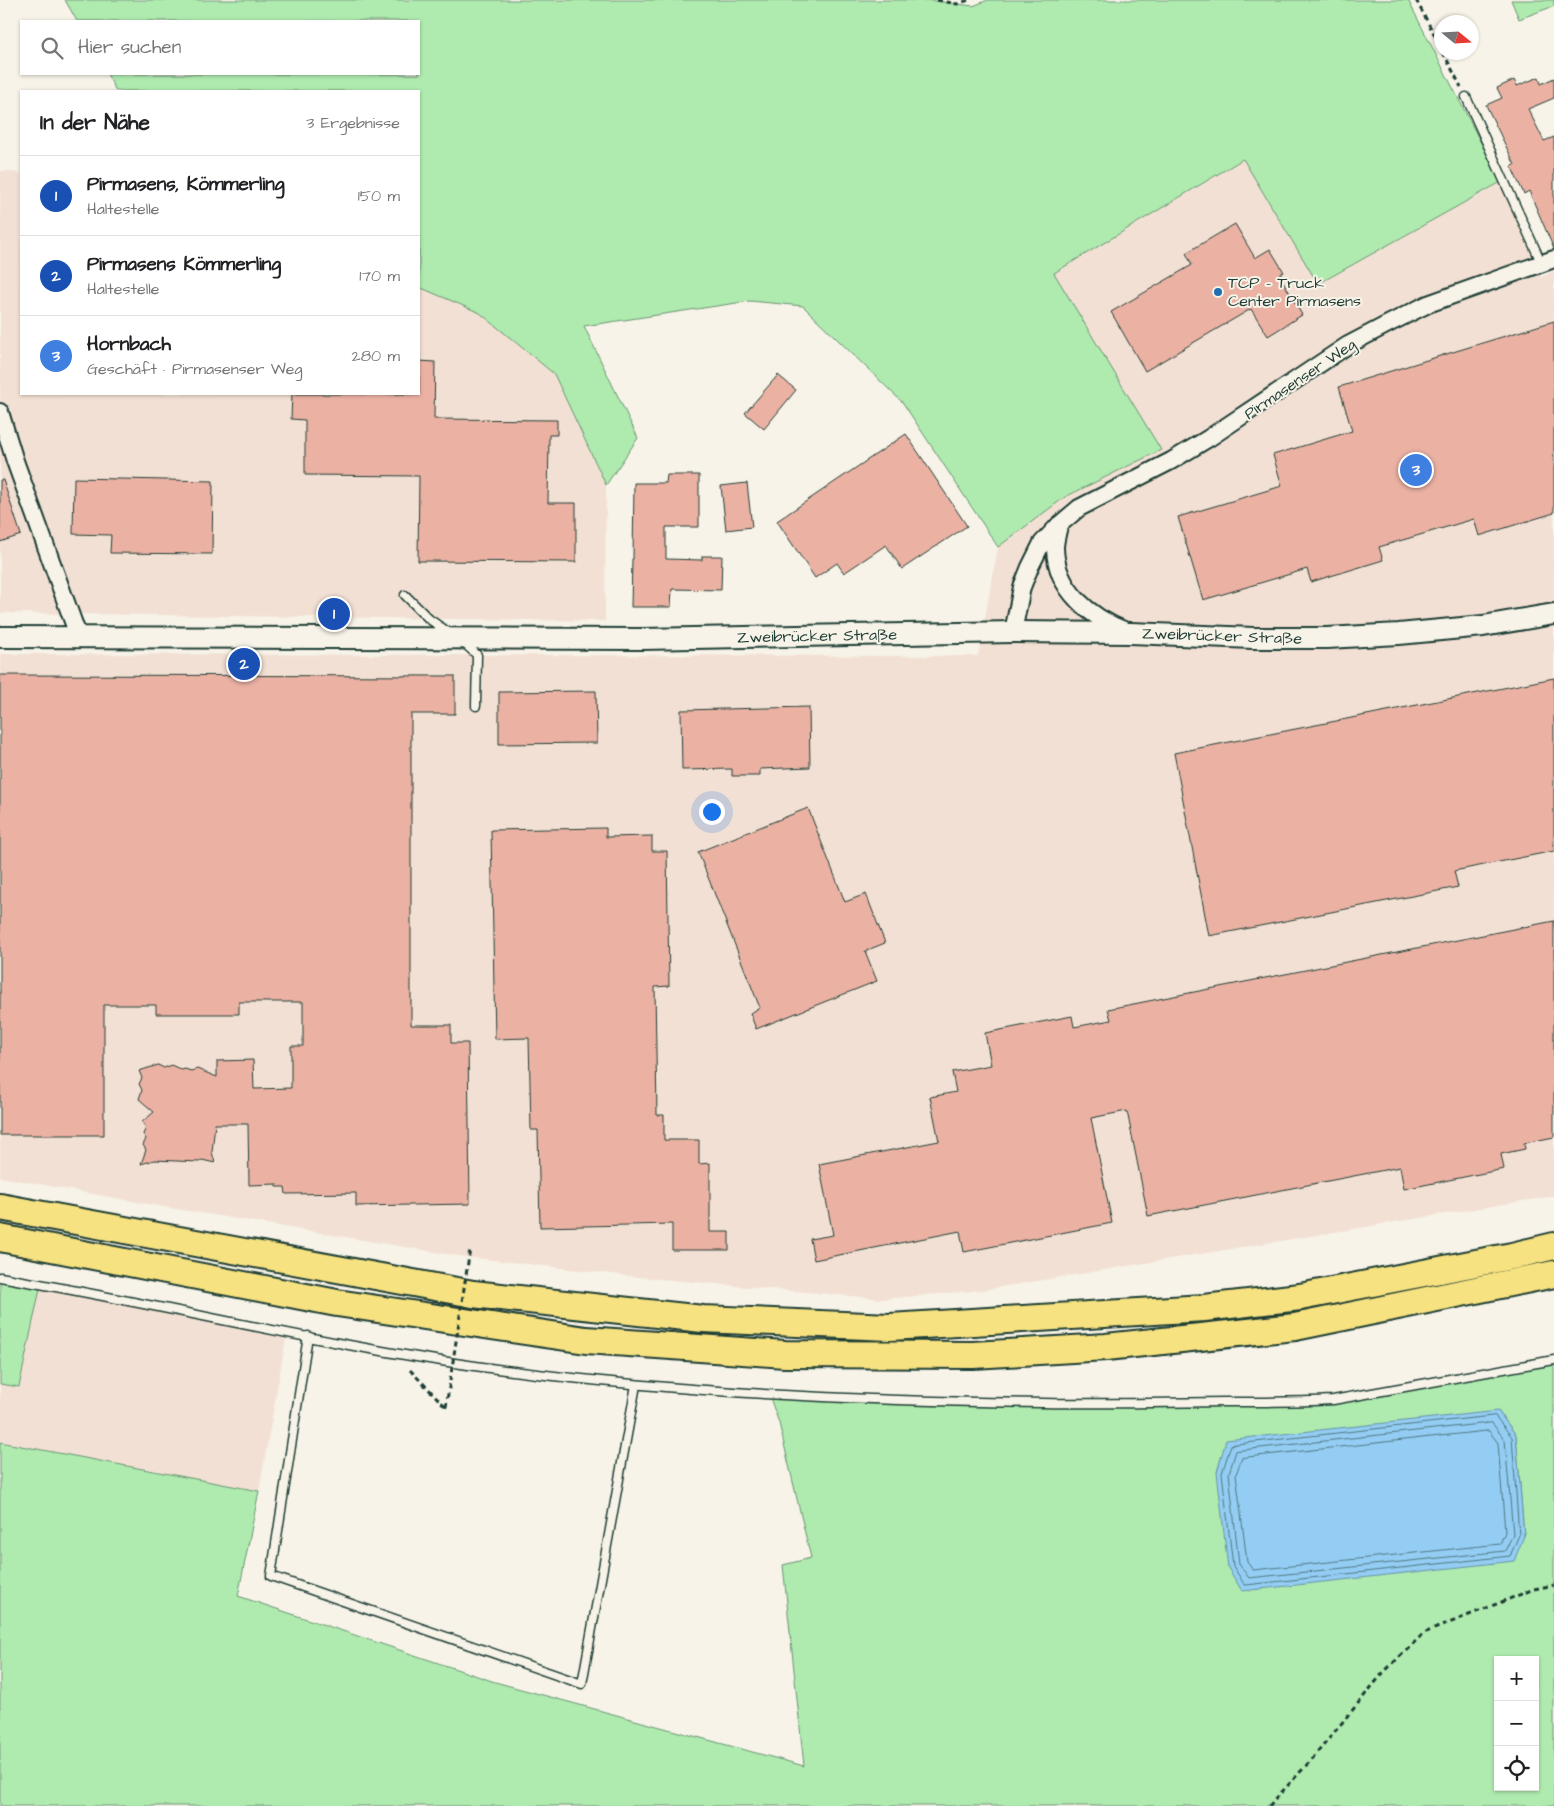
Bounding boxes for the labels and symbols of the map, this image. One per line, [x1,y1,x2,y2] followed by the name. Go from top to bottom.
[1434,15,1479,60] north arrow
[1228,272,1361,312] place label: TCP - Truck Center Pirmasens
[1212,286,1224,298] marker: TCP - Truck Center Pirmasens
[1240,333,1361,425] street label: Pirmasenser Weg
[1400,451,1432,489] pin: 3
[318,595,350,633] pin: 1
[1142,622,1303,650] street label: Zweibrücker Straße
[737,624,898,648] street label: Zweibrücker Straße
[228,645,260,683] pin: 2
[699,799,725,825] your location

